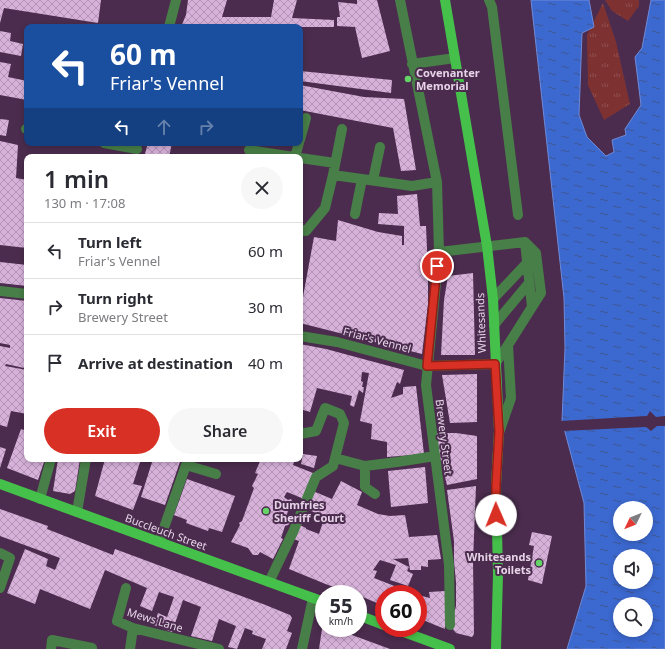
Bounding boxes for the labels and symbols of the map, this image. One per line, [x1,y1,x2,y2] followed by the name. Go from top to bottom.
[416,65,480,93] place label: Covenanter Memorial
[403,74,413,84] marker: Covenanter Memorial
[420,249,454,283] pin
[472,293,489,353] street label: Whitesands
[342,323,413,356] street label: Friar's Vennel
[432,398,457,476] street label: Brewery Street
[475,494,517,536] position arrow
[274,497,344,525] place label: Dumfries Sheriff Court
[613,501,653,541] north arrow
[261,506,271,516] marker: Dumfries Sheriff Court
[123,510,209,553] street label: Buccleuch Street
[467,549,531,577] place label: Whitesands Toilets
[534,558,544,568] marker: Whitesands Toilets
[375,585,427,637] speed limit sign: 60
[125,604,185,635] street label: Mews Lane

